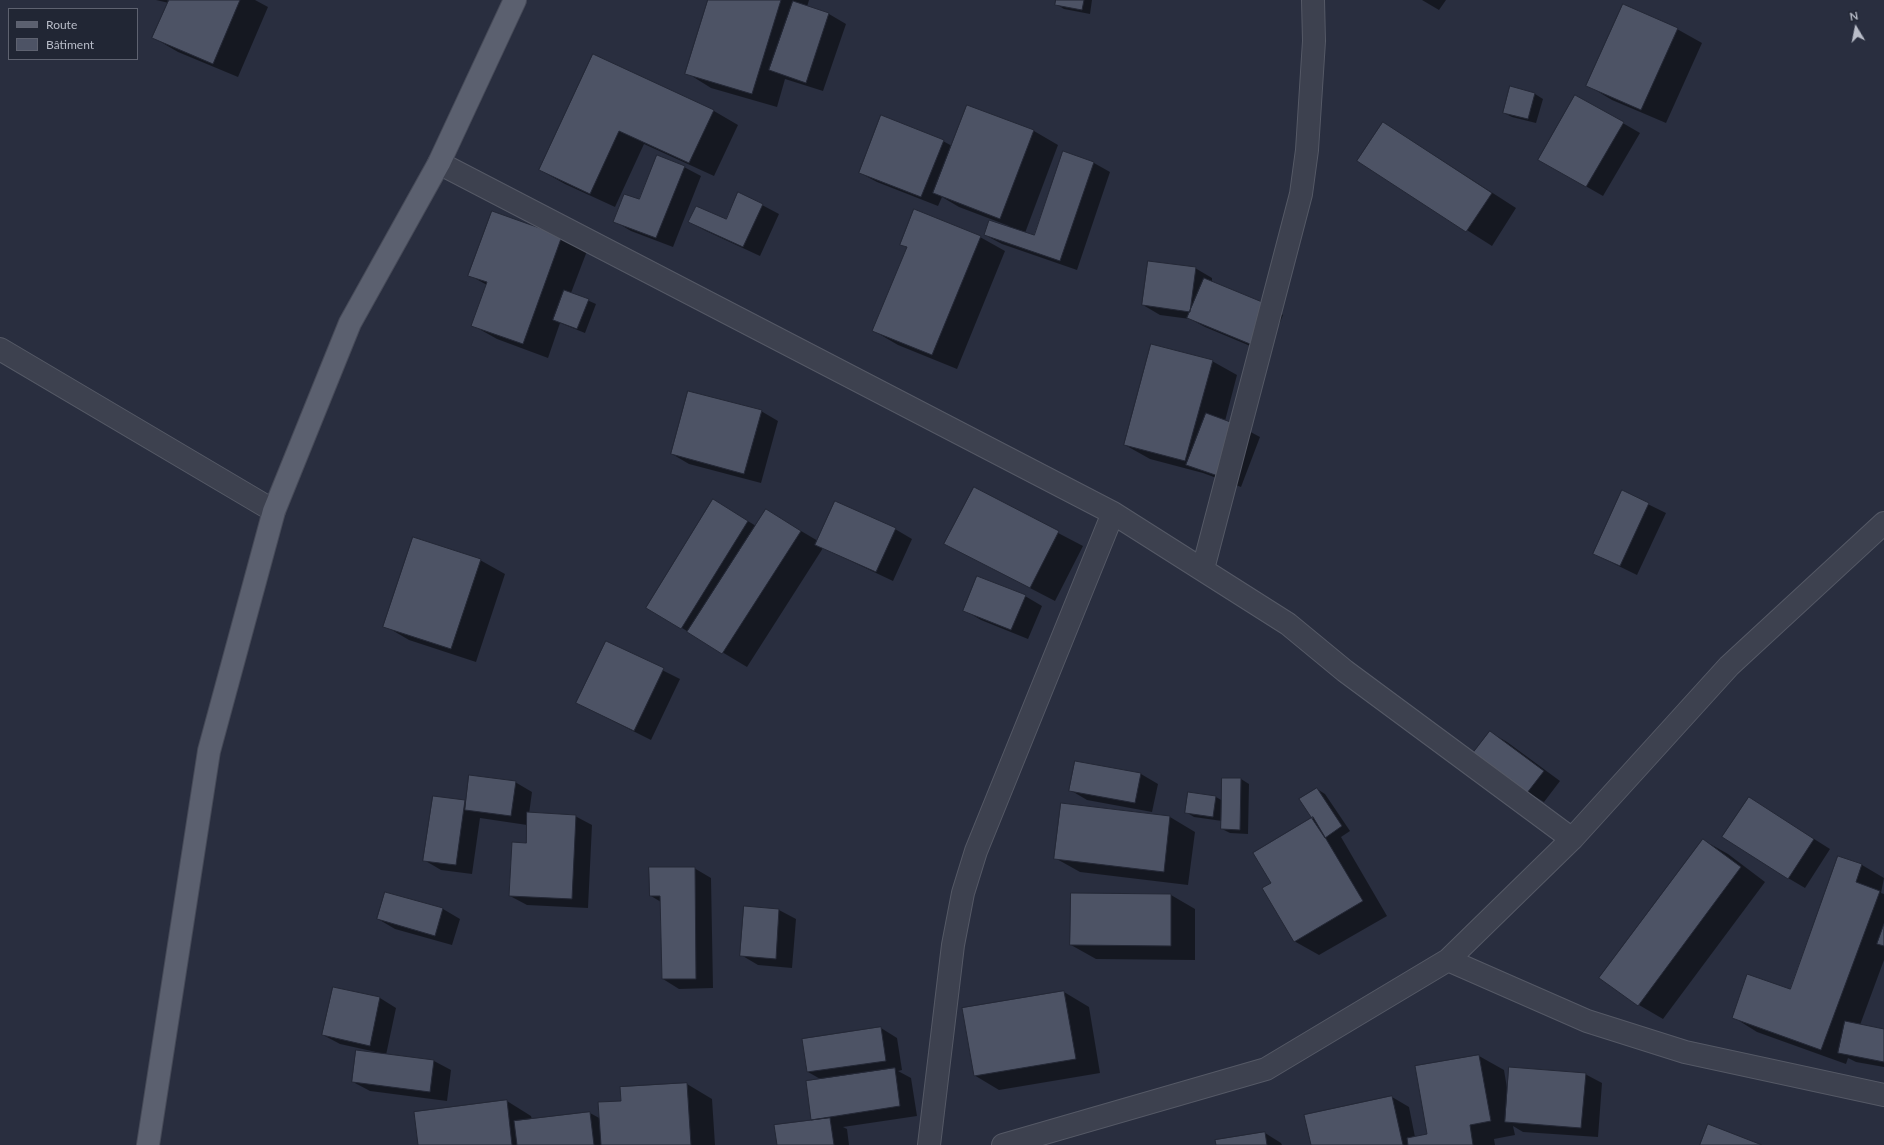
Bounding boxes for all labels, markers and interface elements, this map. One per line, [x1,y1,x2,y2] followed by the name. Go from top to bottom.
[8,8,138,60] legend
[1836,8,1876,48] north arrow
[1849,9,1859,23] text: N
[46,17,77,32] text: Route
[46,37,94,52] text: Bâtiment

